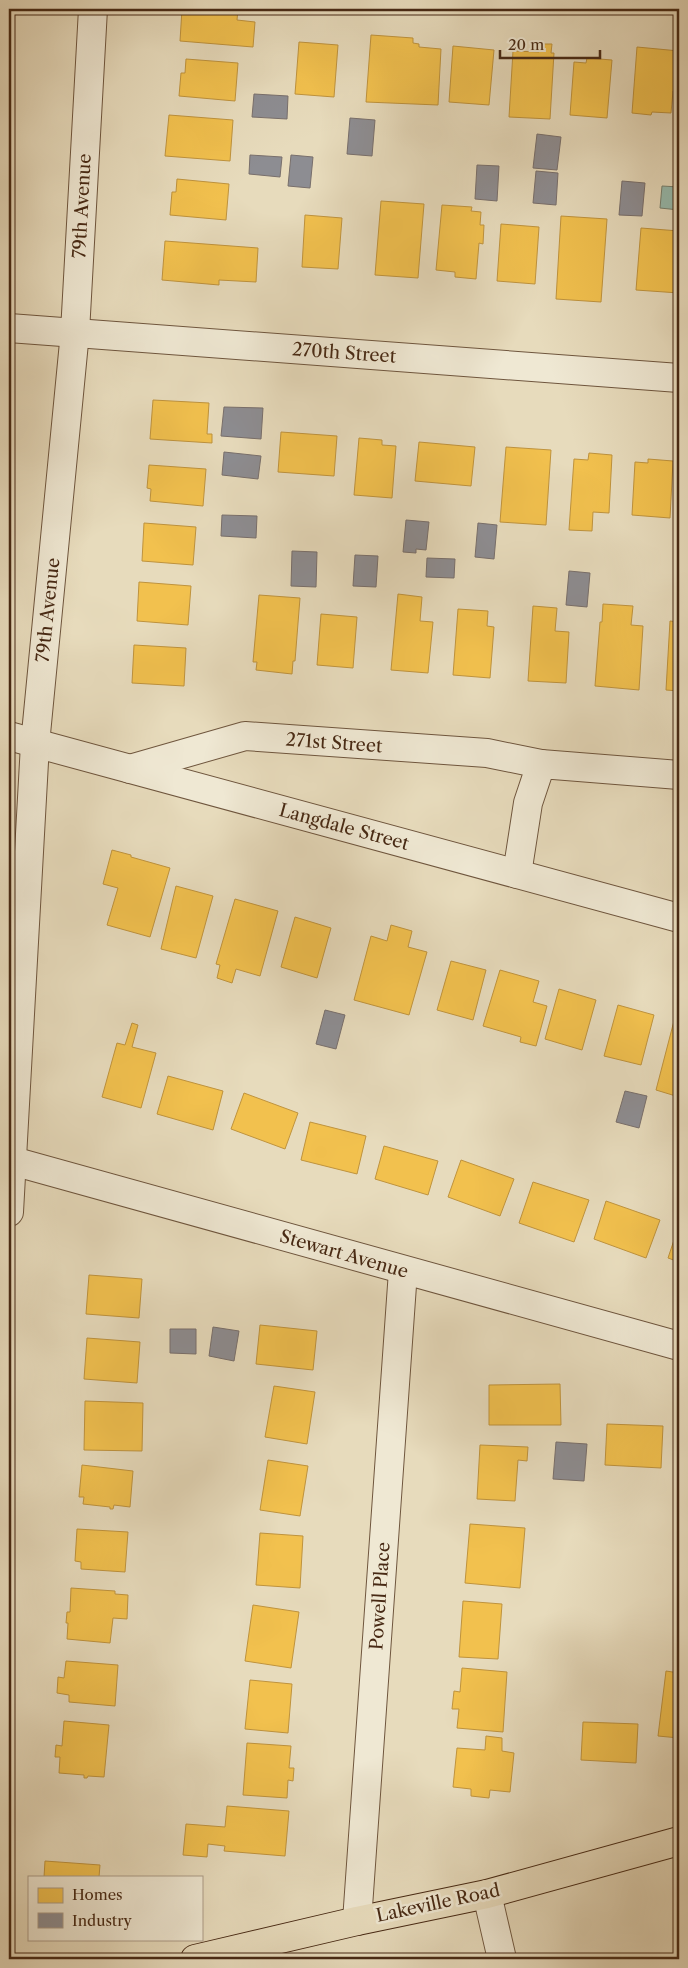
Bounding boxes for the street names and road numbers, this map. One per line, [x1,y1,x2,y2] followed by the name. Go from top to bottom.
[68,153,96,259] street label: 79th Avenue
[291,338,397,368] street label: 270th Street
[32,557,64,663] street label: 79th Avenue
[285,729,384,757] street label: 271st Street
[277,799,412,855] street label: Langdale Street
[277,1225,411,1283] street label: Stewart Avenue
[365,1541,395,1651] street label: Powell Place
[374,1879,502,1927] street label: Lakeville Road

